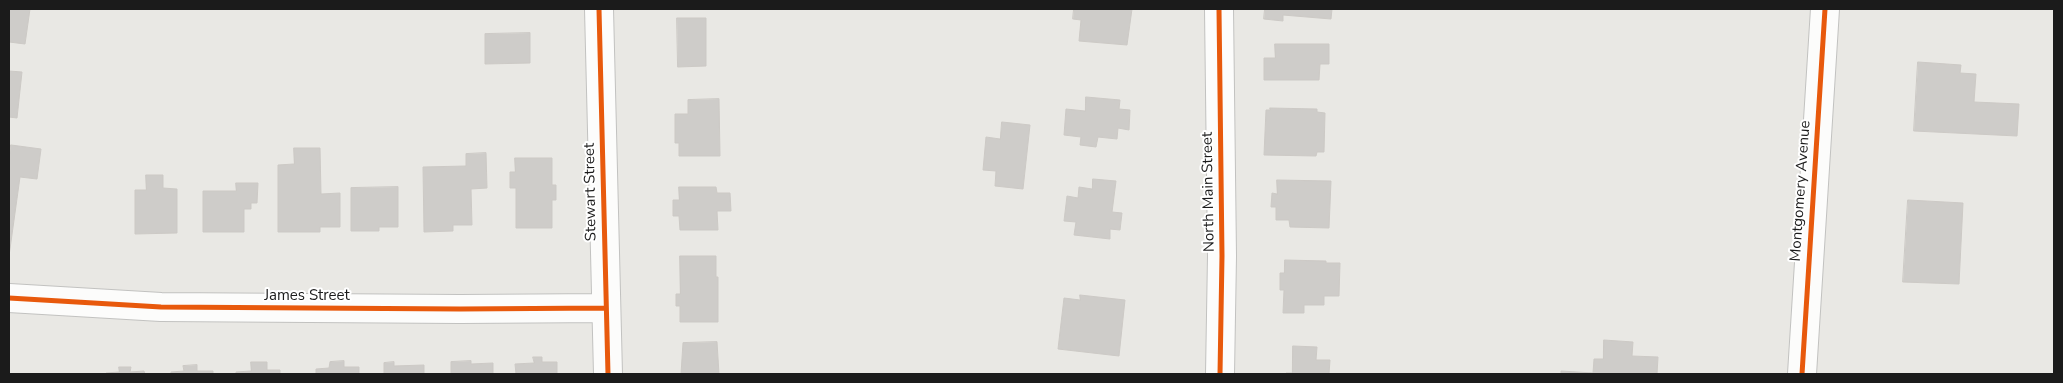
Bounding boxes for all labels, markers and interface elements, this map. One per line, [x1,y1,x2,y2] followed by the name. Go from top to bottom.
[1787,120,1815,262] street label: Montgomery Avenue
[1199,132,1219,252] street label: North Main Street
[581,143,601,241] street label: Stewart Street
[264,287,350,305] street label: James Street

